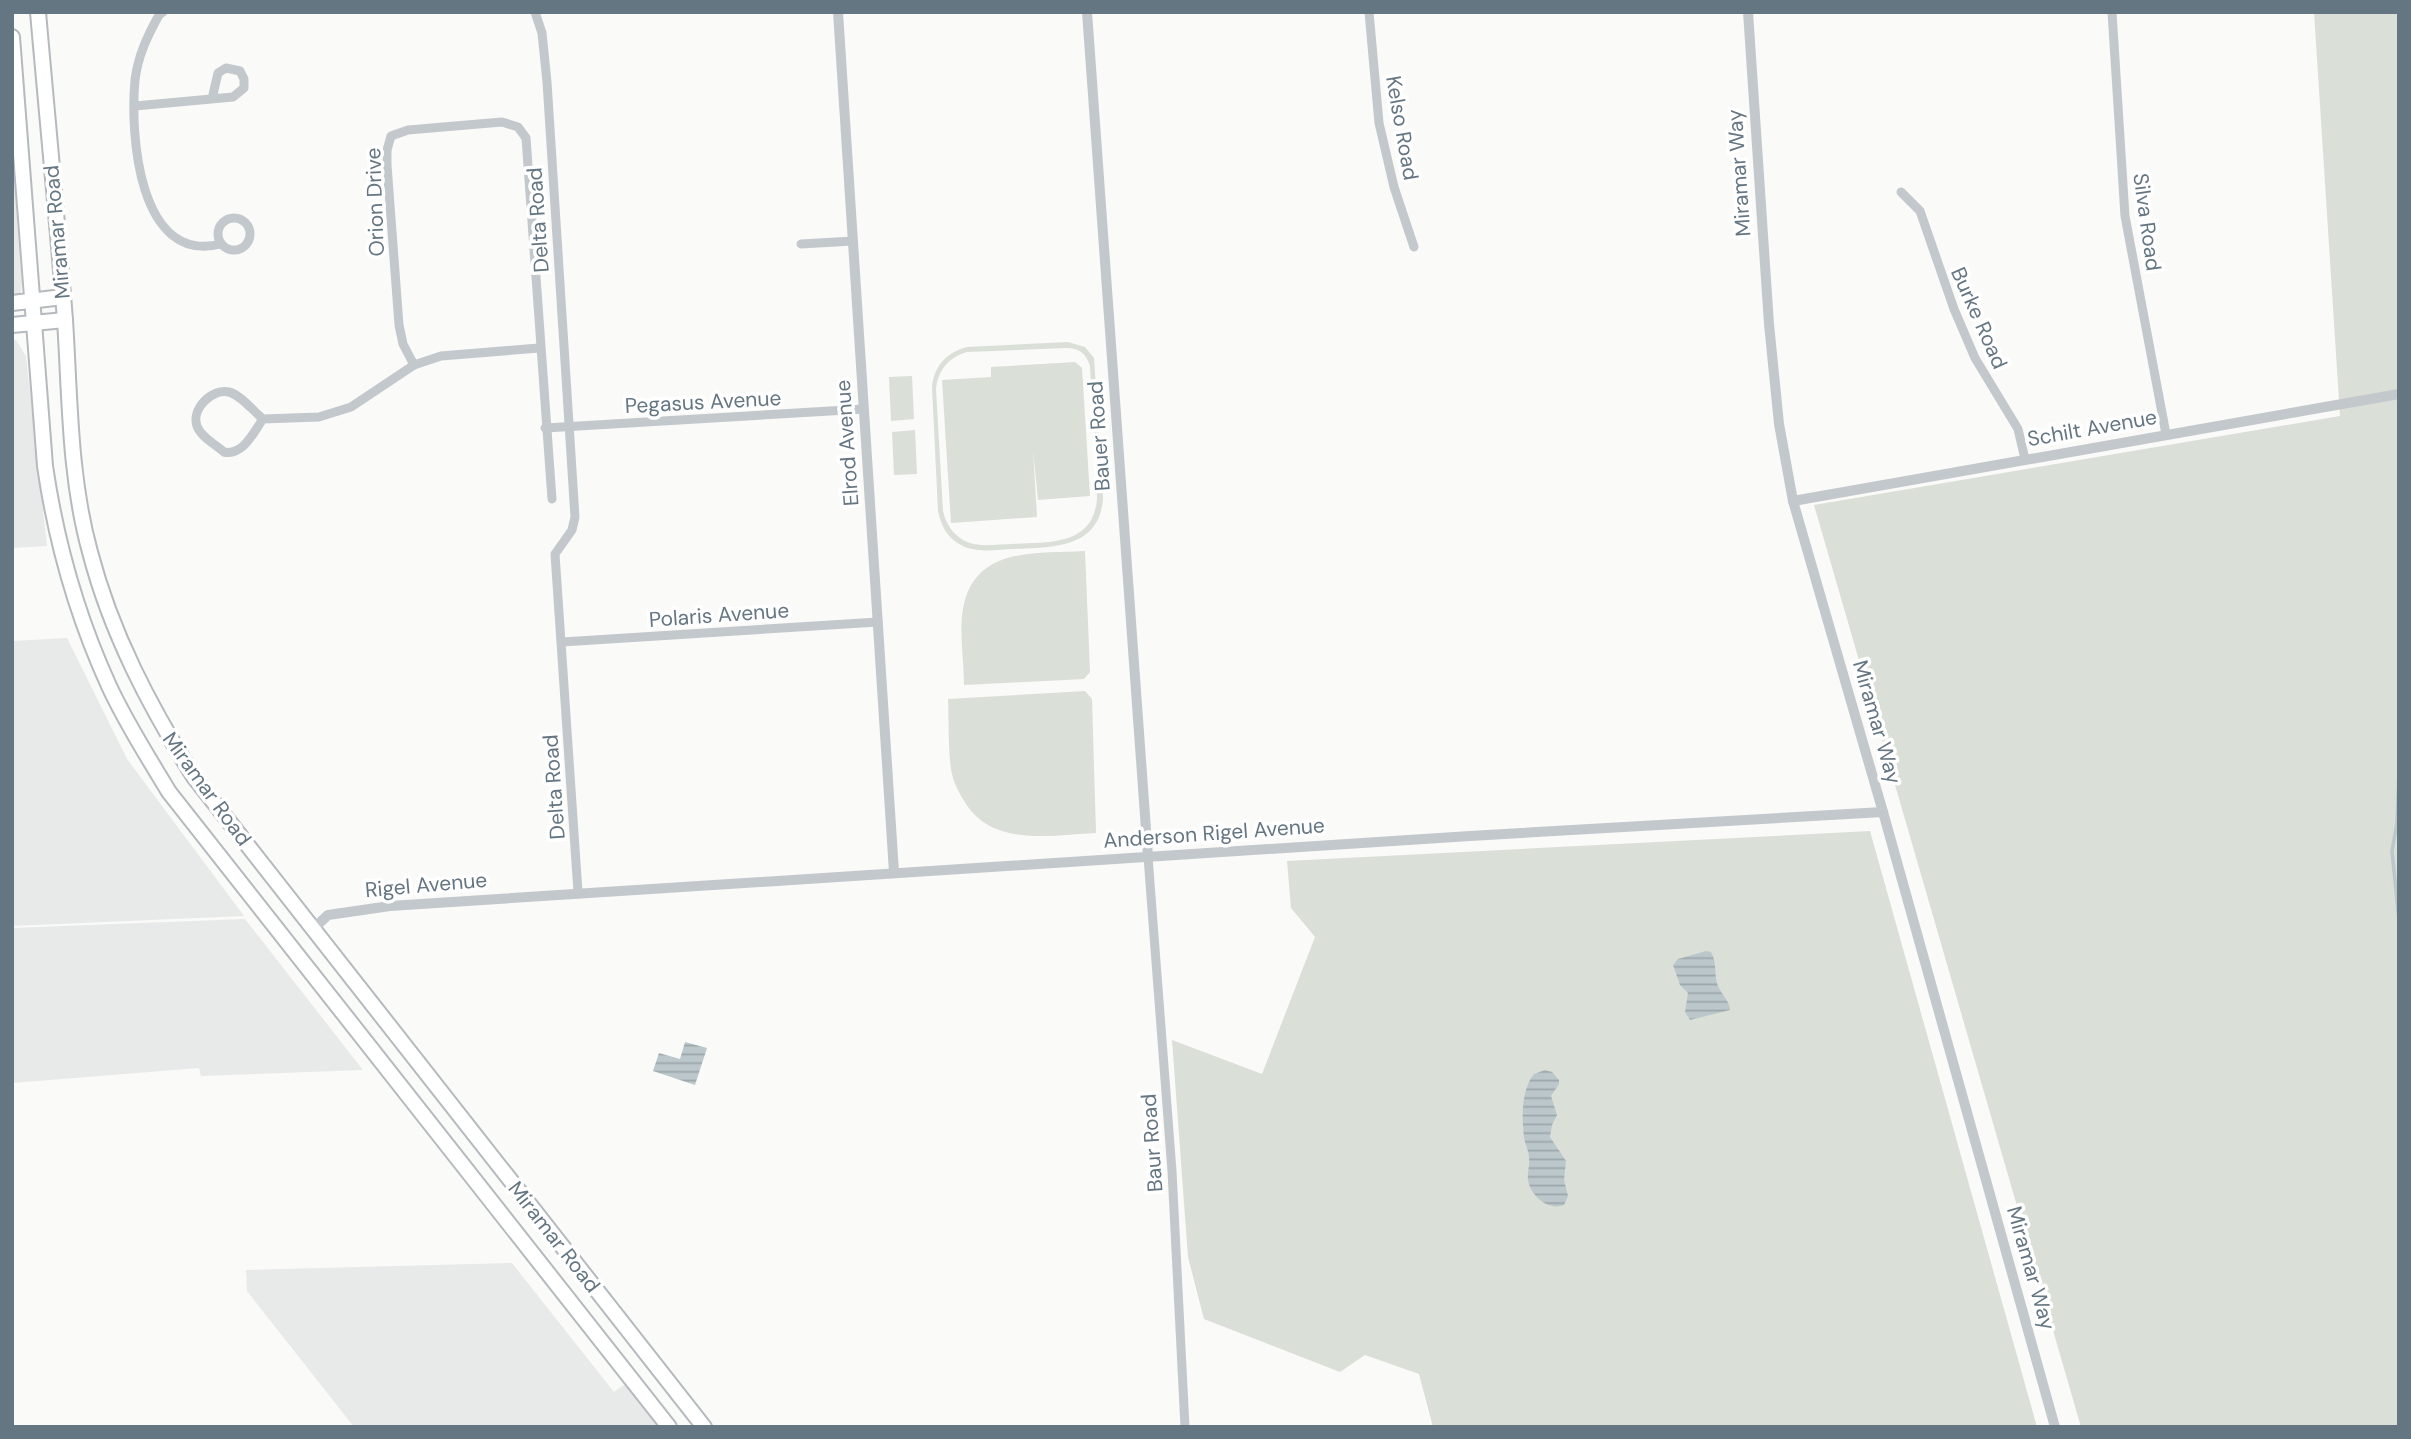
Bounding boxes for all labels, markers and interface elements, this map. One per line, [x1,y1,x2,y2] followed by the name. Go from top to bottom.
[1379,74,1425,182] street label: Kelso Road
[1721,108,1757,238] street label: Miramar Way
[359,147,391,257] street label: Orion Drive
[37,164,77,300] street label: Miramar Road
[520,167,556,273] street label: Delta Road
[2126,171,2168,273] street label: Silva Road
[1944,263,2014,373] street label: Burke Road
[829,379,865,507] street label: Elrod Avenue
[1081,380,1117,492] street label: Bauer Road
[624,384,782,420] street label: Pegasus Avenue
[2025,403,2159,453] street label: Schilt Avenue
[648,596,790,634] street label: Polaris Avenue
[1846,657,1908,787] street label: Miramar Way
[156,726,258,852] street label: Miramar Road
[536,734,572,840] street label: Delta Road
[1102,811,1326,855] street label: Anderson Rigel Avenue
[364,866,488,904] street label: Rigel Avenue
[1135,1093,1169,1193] street label: Baur Road
[502,1175,606,1299] street label: Miramar Road
[2000,1203,2062,1333] street label: Miramar Way

